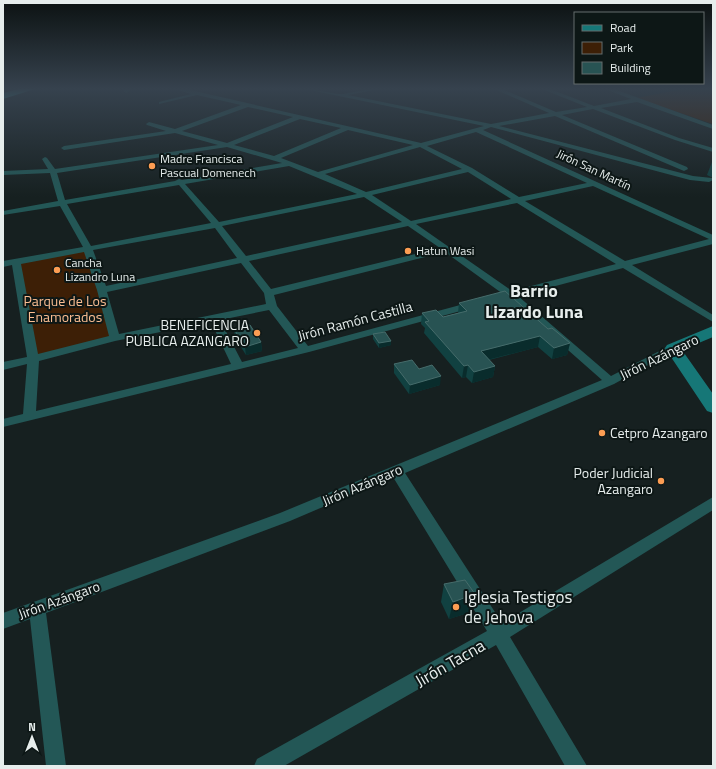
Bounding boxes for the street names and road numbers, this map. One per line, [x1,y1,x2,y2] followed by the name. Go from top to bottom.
[554,144,635,195] street label: Jirón San Martín
[295,295,414,346] street label: Jirón Ramón Castilla
[616,328,702,385] street label: Jirón Azángaro
[318,458,405,511] street label: Jirón Azángaro
[15,575,103,624] street label: Jirón Azángaro
[410,632,490,694] street label: Jirón Tacna

